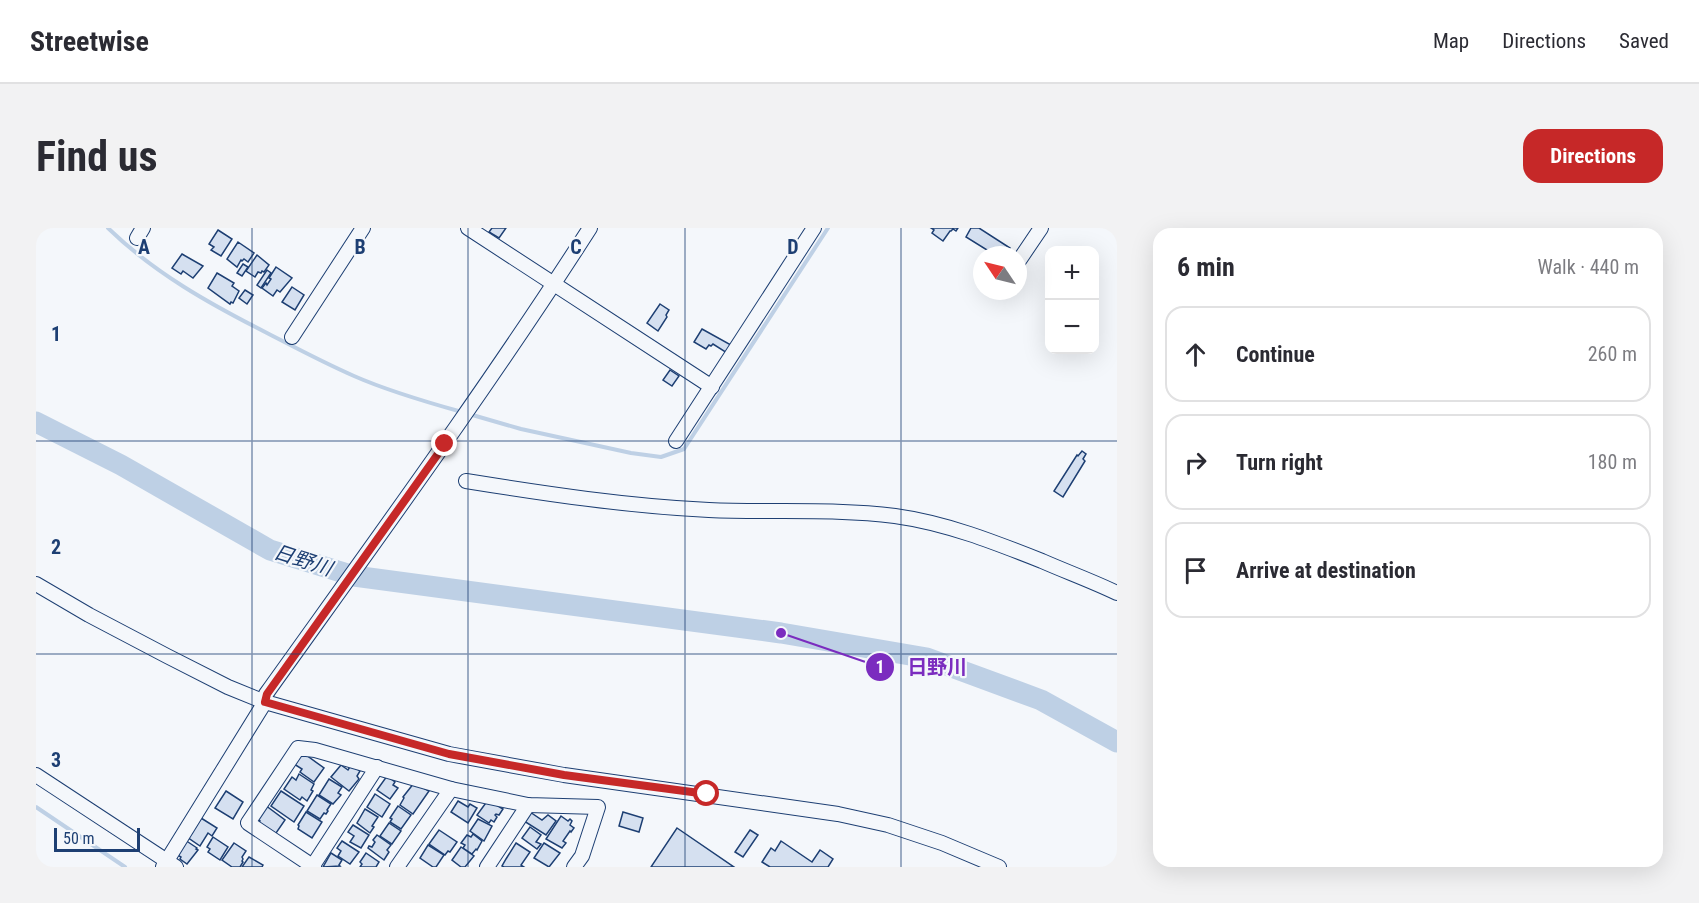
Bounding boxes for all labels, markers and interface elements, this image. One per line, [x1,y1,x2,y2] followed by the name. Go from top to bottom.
[30,25,149,58] text: Streetwise
[1433,29,1469,53] text: Map
[1502,29,1586,53] text: Directions
[1619,29,1669,53] text: Saved
[1523,129,1663,183] button: Directions
[36,132,157,181] text: Find us
[138,235,150,259] text: A
[354,235,366,259] text: B
[570,235,582,259] text: C
[787,235,799,259] text: D
[973,246,1027,300] north arrow
[1045,246,1099,354] map controls
[1045,246,1099,300] button: +
[1177,252,1235,282] text: 6 min
[1538,255,1639,279] text: Walk · 440 m
[1045,300,1099,354] button: −
[51,322,61,346] text: 1
[1179,338,1212,371] icon: ahead
[1236,342,1315,367] text: Continue
[1588,342,1637,366] text: 260 m
[431,430,457,456] route end
[1179,446,1212,479] icon: right
[1236,450,1323,475] text: Turn right
[1588,450,1637,474] text: 180 m
[51,535,61,559] text: 2
[271,539,337,581] water label: 日野川
[1179,554,1212,587] icon: arrive
[1236,558,1416,583] text: Arrive at destination
[865,648,979,686] callout: 日野川
[907,655,967,679] text: 日野川
[875,656,885,677] text: 1
[51,748,61,772] text: 3
[693,780,719,806] route start
[54,825,140,852] scale bar
[63,829,95,848] text: 50 m

